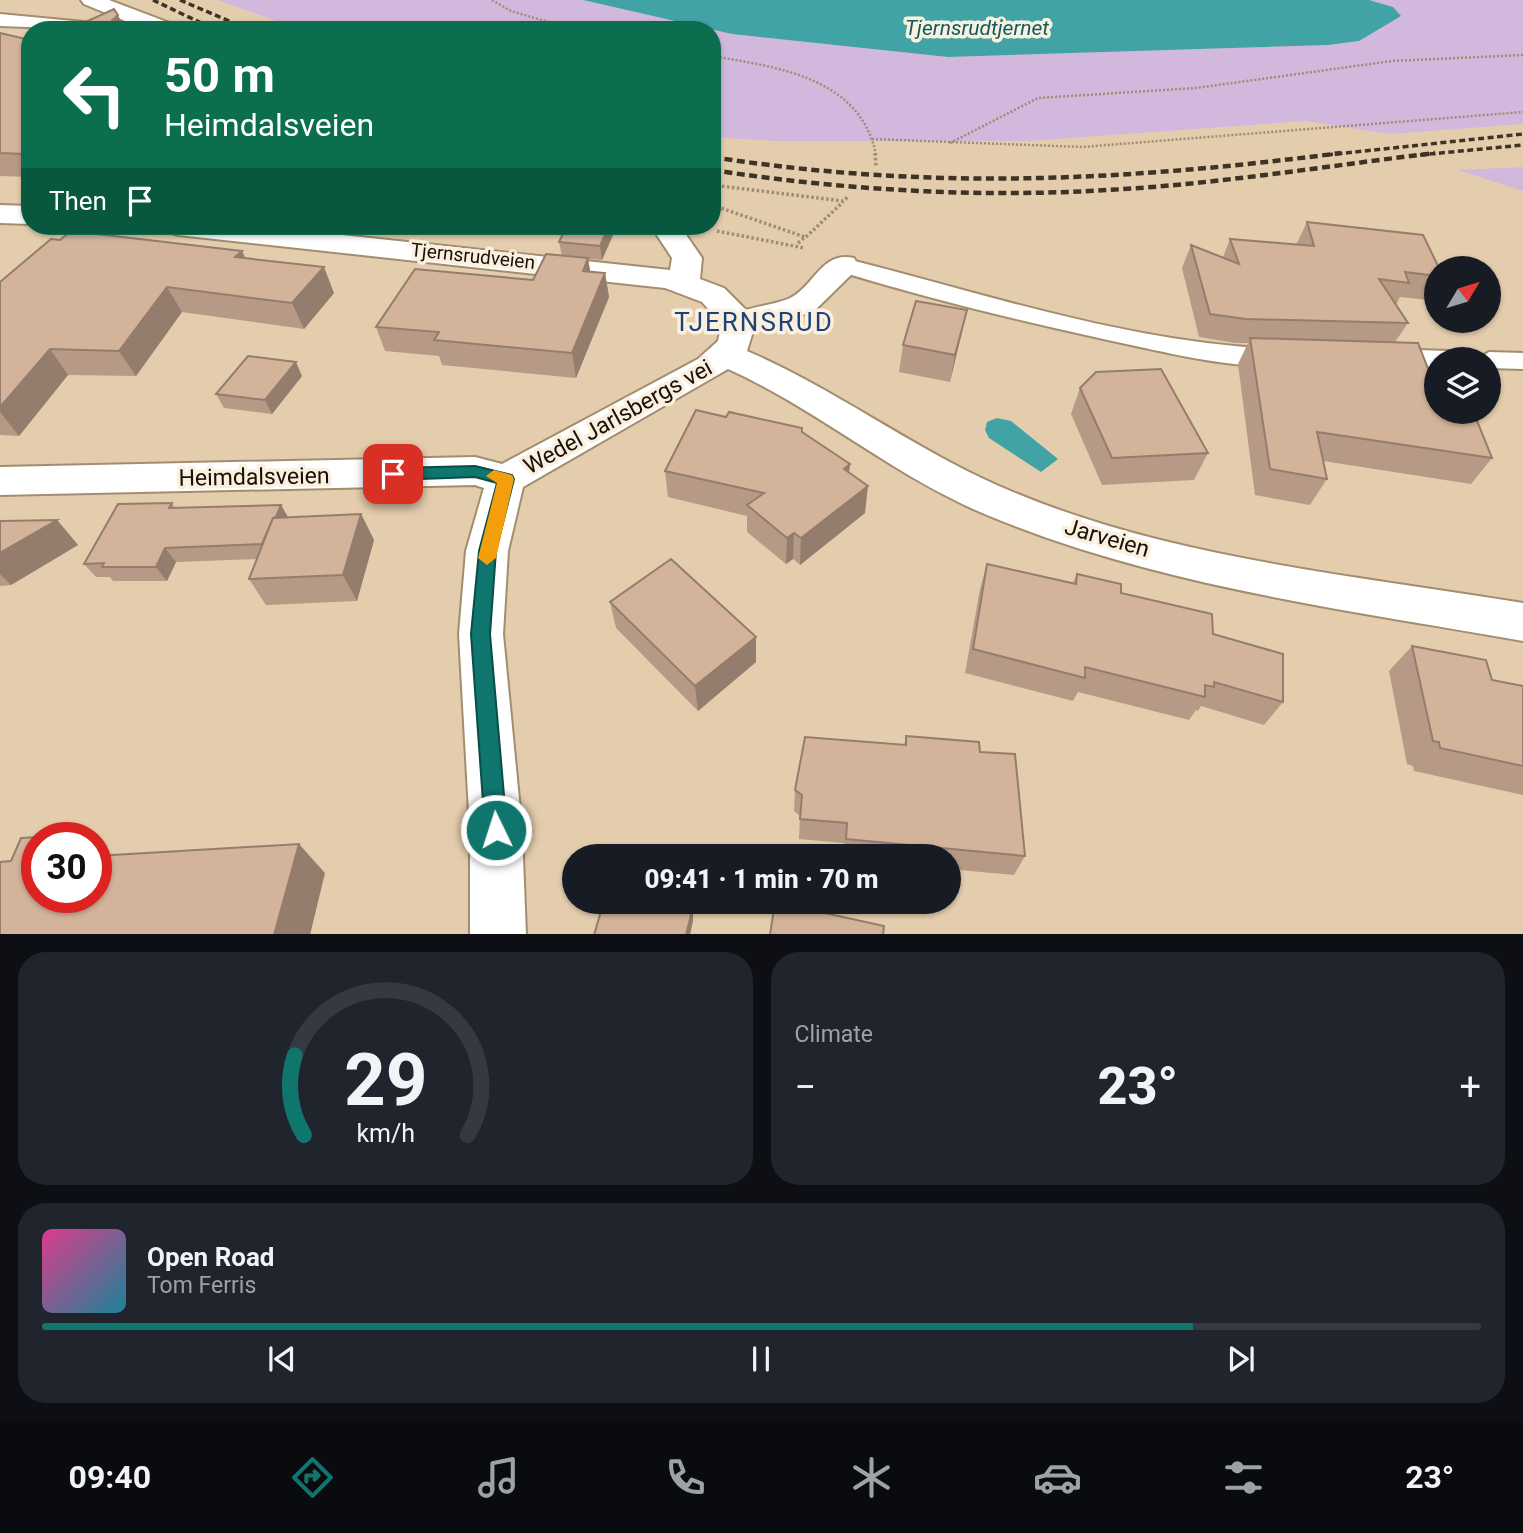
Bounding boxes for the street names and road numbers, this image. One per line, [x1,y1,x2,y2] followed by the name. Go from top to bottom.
[410,238,536,274] street label: Tjernsrudveien
[519,354,717,480] street label: Wedel Jarlsbergs vei
[178,462,330,492] street label: Heimdalsveien
[1062,513,1152,563] street label: Jarveien

